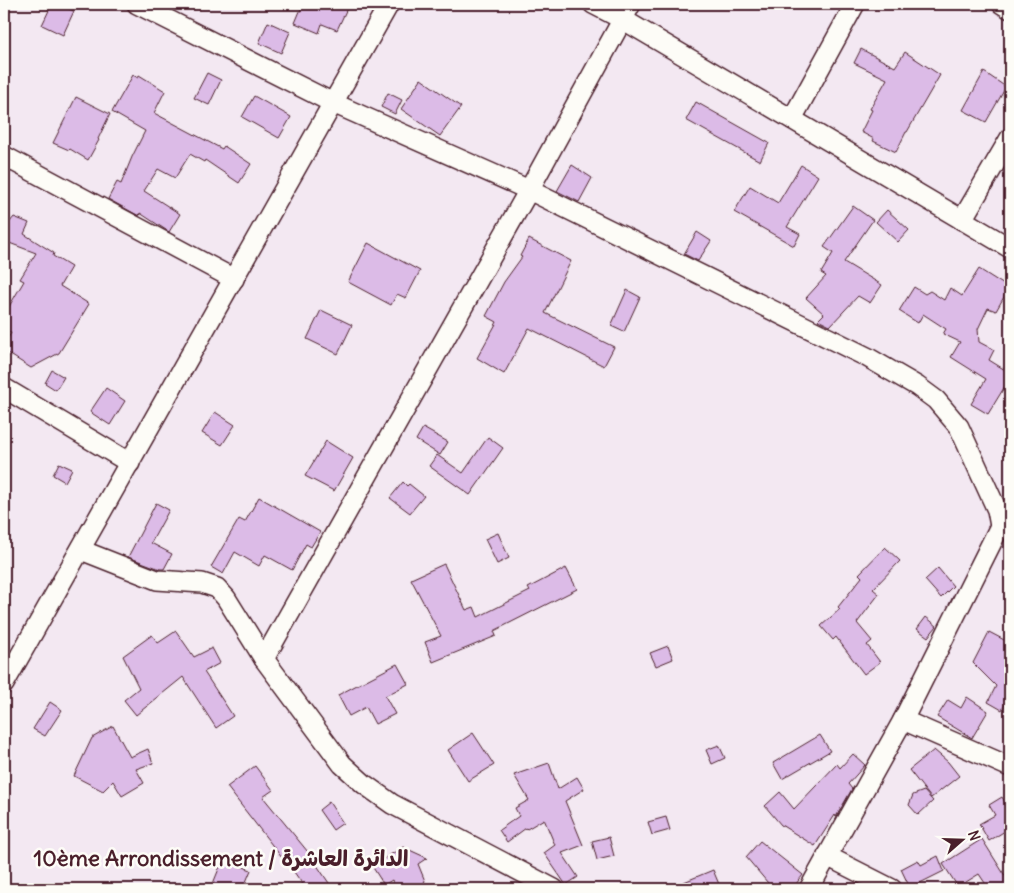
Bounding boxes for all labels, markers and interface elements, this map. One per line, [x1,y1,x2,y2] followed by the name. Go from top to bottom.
[936,816,986,866] north arrow
[964,828,984,843] text: N
[34,844,408,872] district label: 10ème Arrondissement / الدائرة العاشرة

